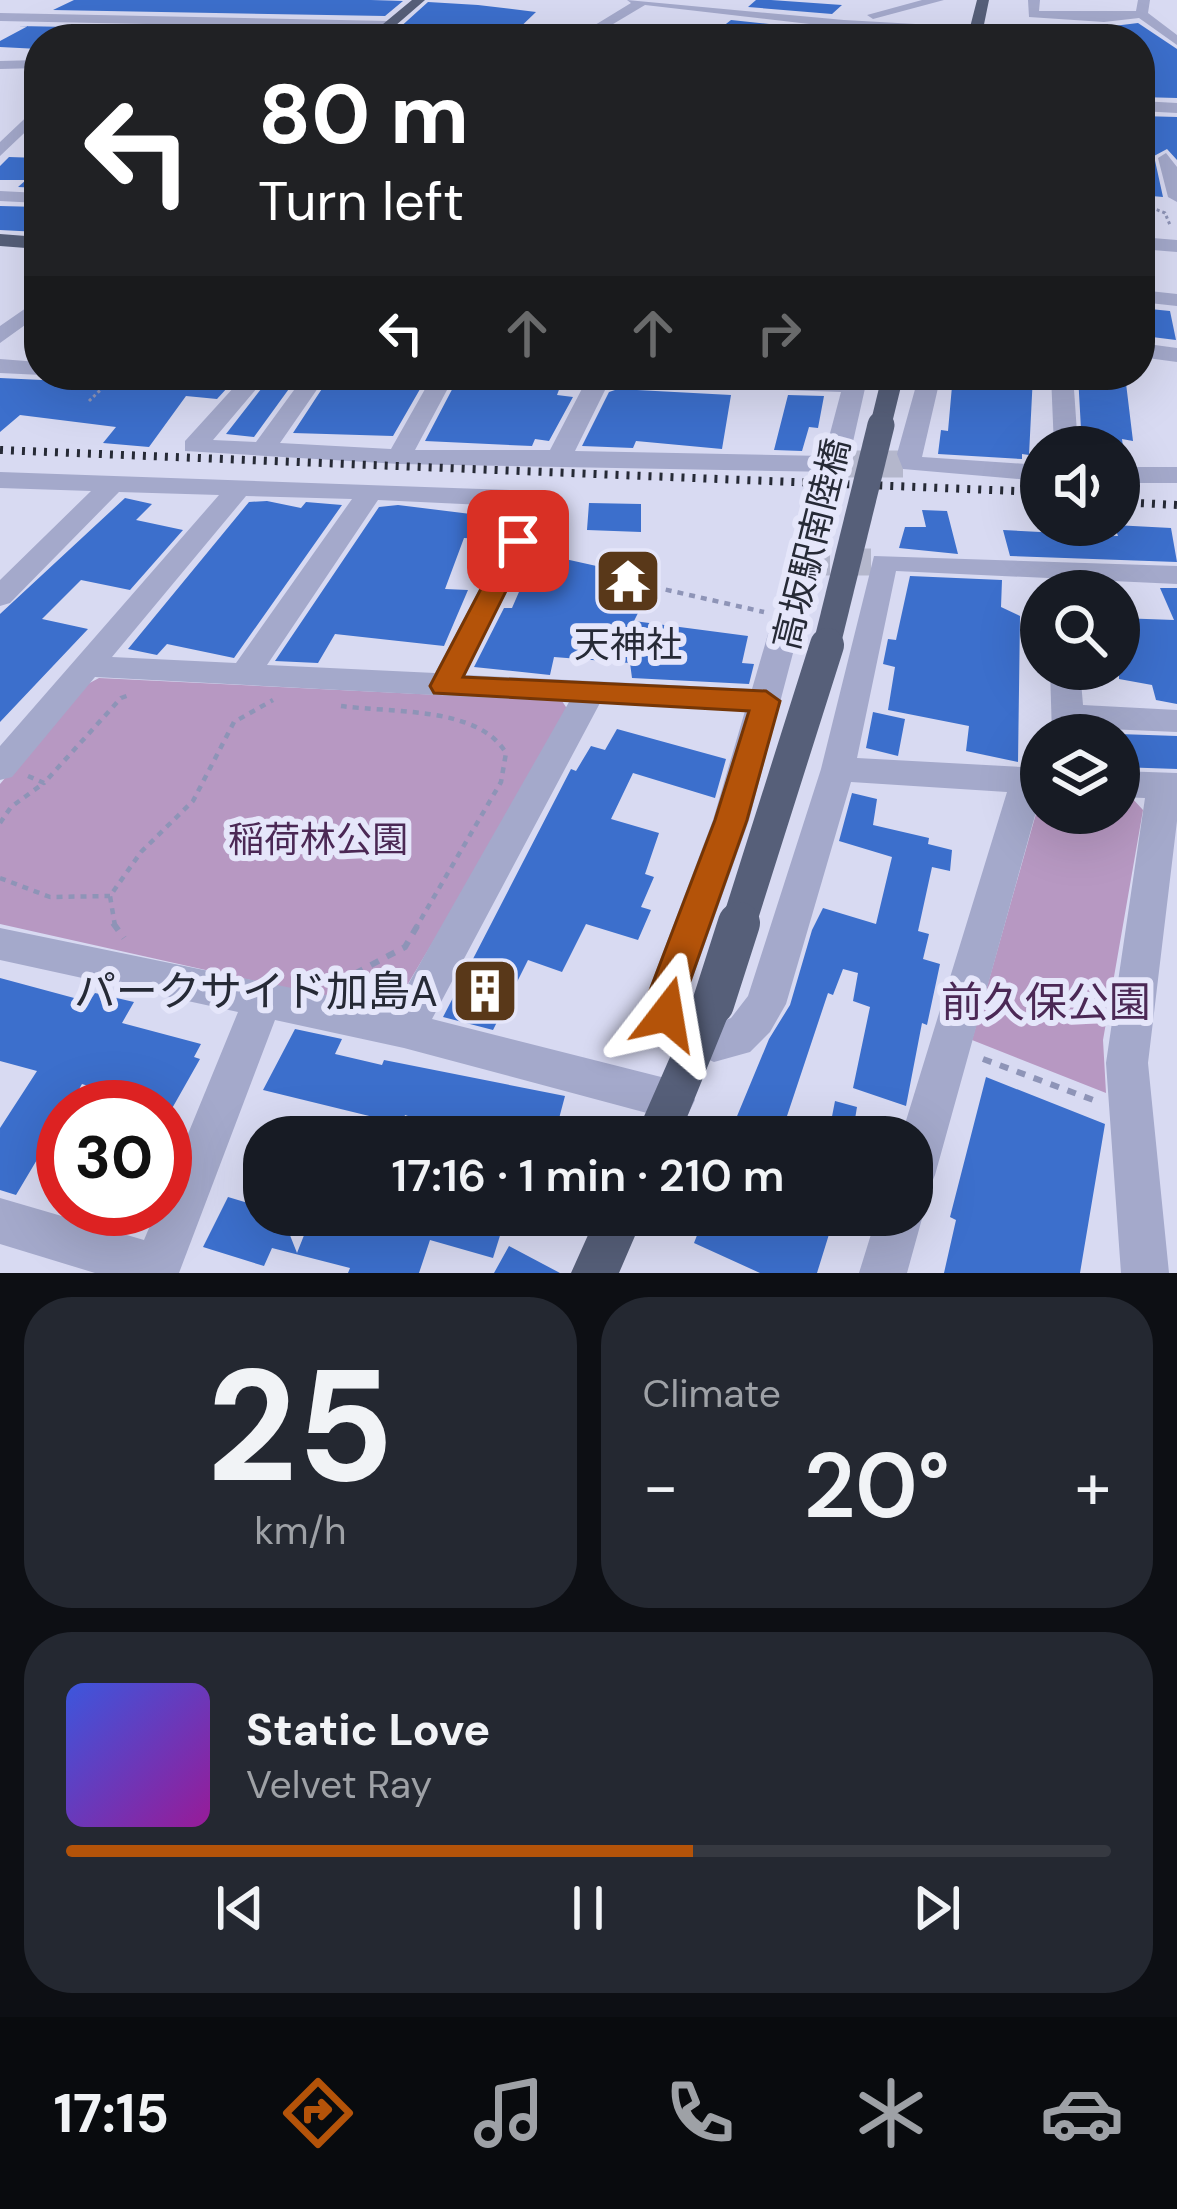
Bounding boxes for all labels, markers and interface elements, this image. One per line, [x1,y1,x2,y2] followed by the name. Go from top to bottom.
[258,60,469,169] text: 80 m
[60,72,216,228] icon: left
[258,166,464,237] text: Turn left
[368,300,434,366] icon: left
[494,300,560,366] icon: ahead
[620,300,686,366] icon: ahead
[746,300,812,366] icon: right
[1020,426,1140,834] map controls
[1020,426,1140,546] button: sound
[763,434,860,655] street label: 高坂駅南陸橋
[467,490,569,592] pin
[485,508,551,574] icon: arrive
[593,546,663,616] temple icon: 天神社
[1020,570,1140,690] button: search
[574,621,682,668] place label: 天神社
[1020,714,1140,834] button: layers
[228,816,408,863] park label: 稲荷林公園
[604,951,730,1077] position arrow
[450,956,520,1026] building icon: パークサイド加島A
[74,964,438,1019] place label: パークサイド加島A
[941,975,1151,1030] park label: 前久保公園
[36,1080,192,1236] speed limit sign: 30
[392,1146,784,1205] text: 17:16 · 1 min · 210 m
[207,1325,394,1528] text: 25
[643,1368,781,1419] text: Climate
[804,1428,950,1545] text: 20°
[643,1444,679,1529] text: −
[1075,1444,1111,1529] text: +
[254,1505,346,1556] text: km/h
[246,1700,490,1759] text: Static Love
[246,1759,432,1810] text: Velvet Ray
[207,1875,273,1941] icon: previous
[555,1875,621,1941] icon: pause
[904,1875,970,1941] icon: next
[276,2071,360,2155] icon: directions
[467,2071,551,2155] icon: music
[658,2071,742,2155] icon: phone
[849,2071,933,2155] icon: climate
[1040,2071,1124,2155] icon: car
[53,2078,169,2149] text: 17:15

